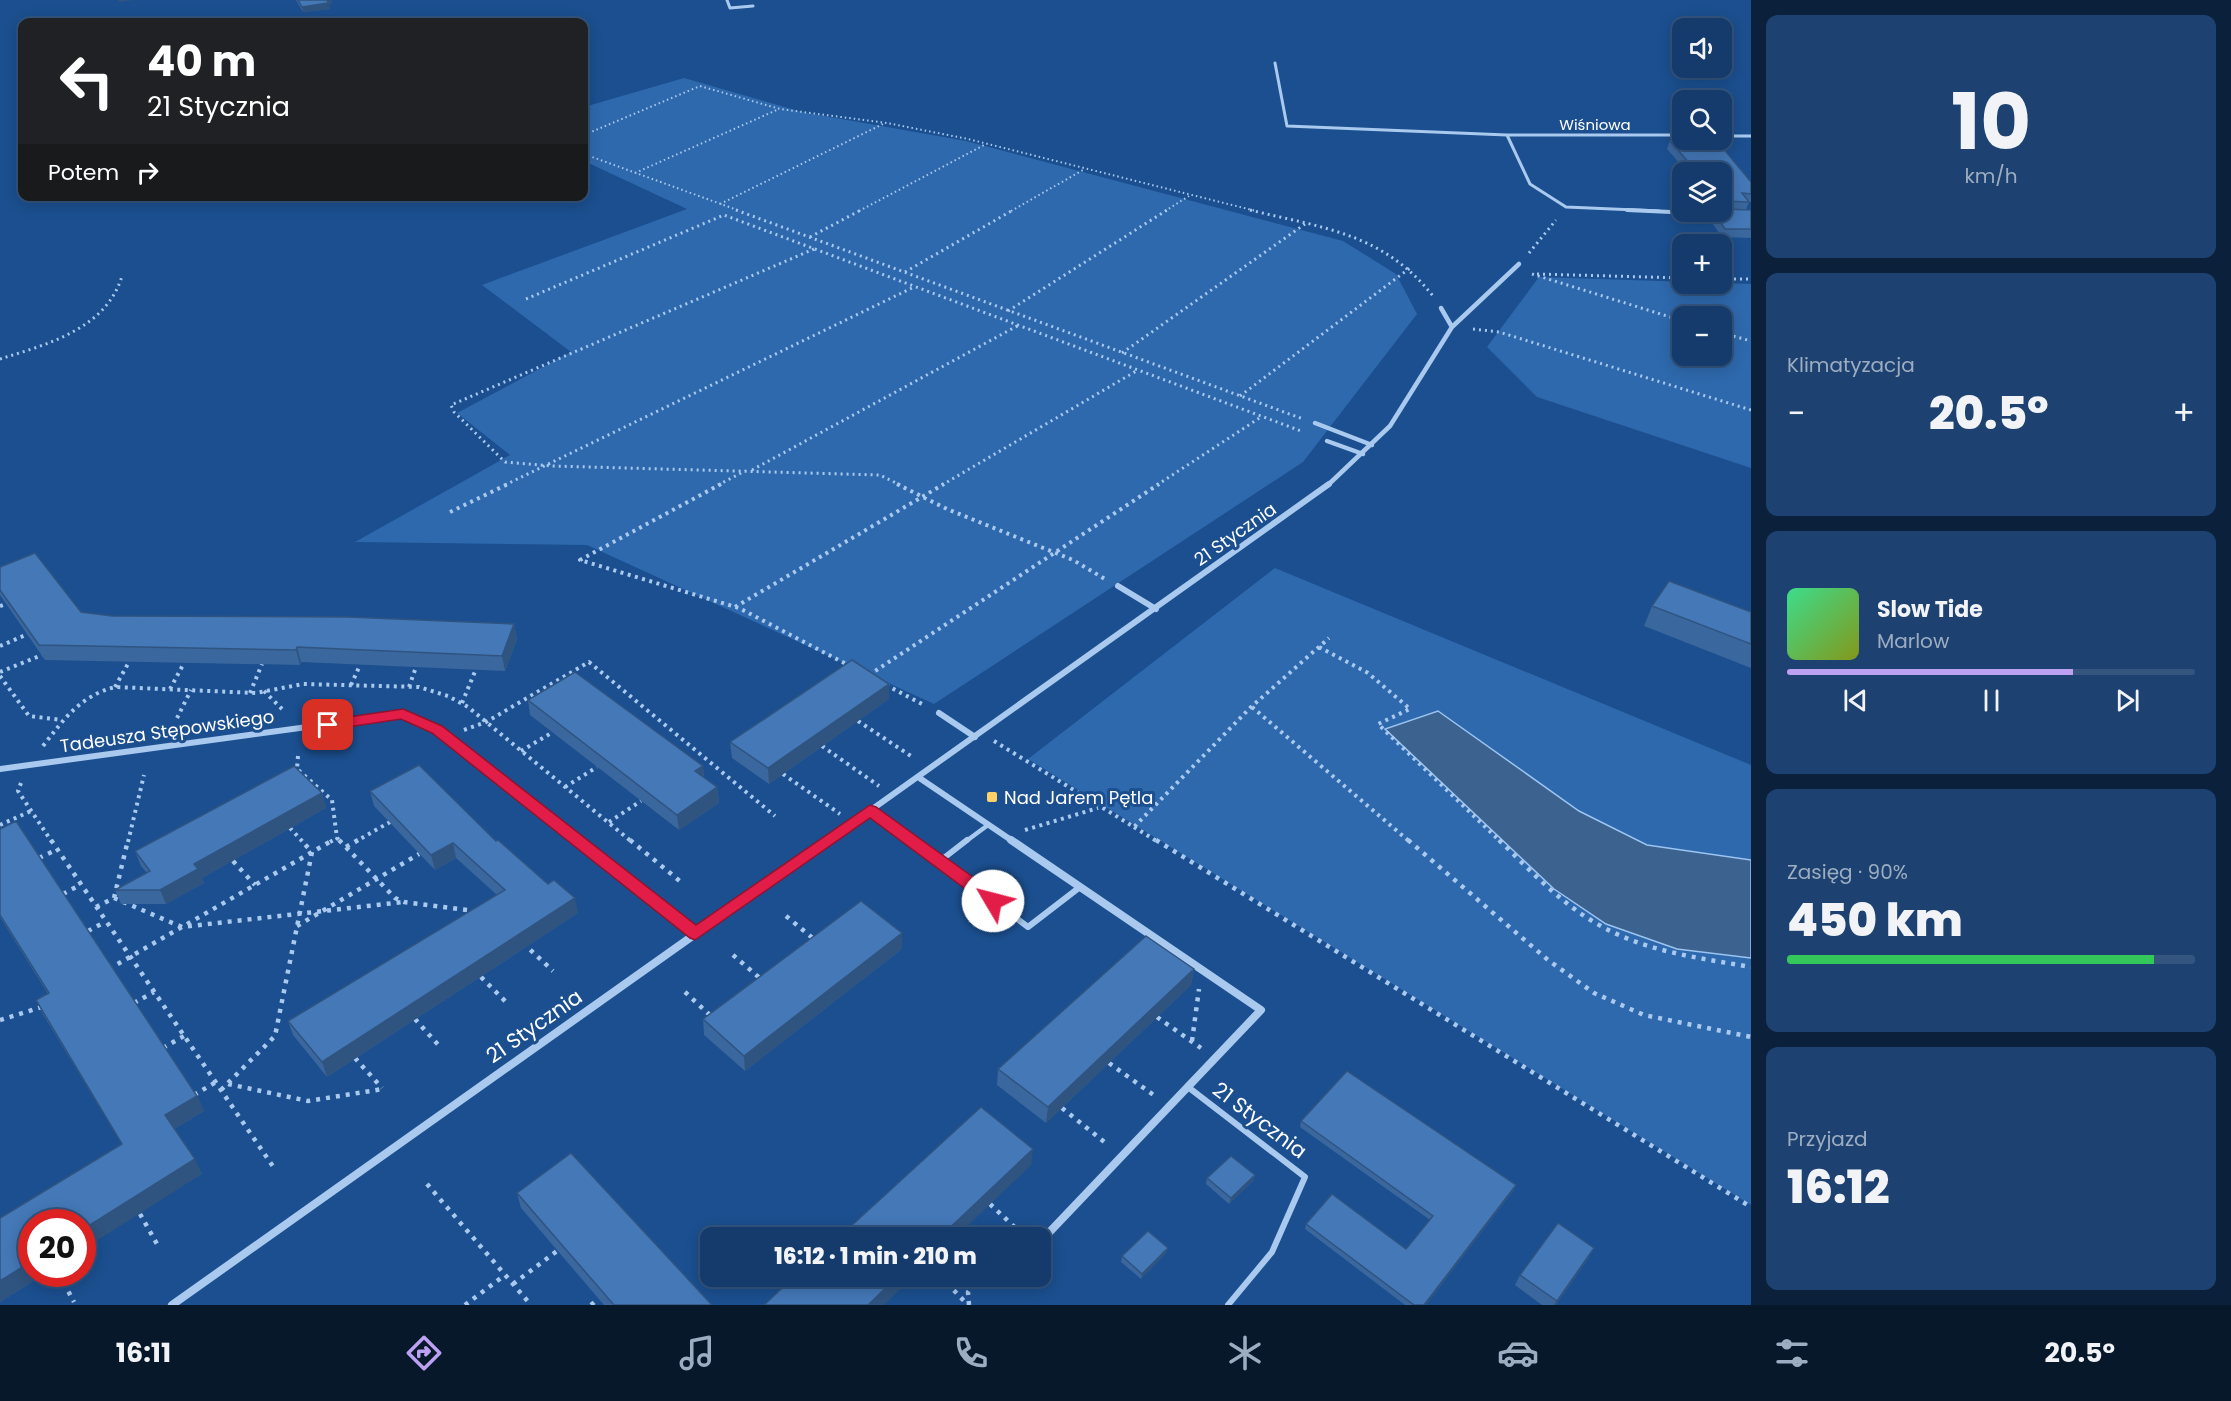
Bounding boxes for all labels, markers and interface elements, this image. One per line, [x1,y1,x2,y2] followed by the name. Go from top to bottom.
[1672,18,1732,366] map controls
[1672,18,1732,78] button: sound
[147,32,256,91] text: 40 m
[48,42,126,120] icon: left
[1951,67,2031,176] text: 10
[147,88,290,125] text: 21 Stycznia
[1672,90,1732,150] button: search
[1559,114,1631,135] street label: Wiśniowa
[131,156,164,189] icon: right
[48,157,119,188] text: Potem
[1672,162,1732,222] button: layers
[1964,162,2018,190] text: km/h
[1672,234,1732,294] button: +
[1672,306,1732,366] button: −
[1787,351,1915,379] text: Klimatyzacja
[1929,382,2049,445] text: 20.5°
[1787,390,1805,437] text: −
[2172,390,2195,437] text: +
[1189,496,1281,572] street label: 21 Stycznia
[1877,594,1983,625] text: Slow Tide
[1877,627,1949,655] text: Marlow
[1839,684,1872,717] icon: previous
[1975,684,2008,717] icon: pause
[2111,684,2144,717] icon: next
[302,699,353,750] pin
[58,704,276,758] street label: Tadeusza Stępowskiego
[311,708,344,741] icon: arrive
[1004,785,1153,810] place label: Nad Jarem Pętla
[985,790,999,804] marker: Nad Jarem Pętla
[1787,858,1908,886] text: Zasięg · 90%
[961,869,1025,933] position arrow
[1787,889,1963,952] text: 450 km
[480,982,588,1070] street label: 21 Stycznia
[1207,1075,1313,1165] street label: 21 Stycznia
[1787,1125,1868,1153] text: Przyjazd
[1787,1156,1890,1219] text: 16:12
[18,1209,96,1287] speed limit sign: 20
[774,1241,977,1272] text: 16:12 · 1 min · 210 m
[403,1332,445,1374] icon: directions
[676,1332,718,1374] icon: music
[950,1332,992,1374] icon: phone
[1224,1332,1266,1374] icon: climate
[1497,1332,1539,1374] icon: car
[1771,1332,1813,1374] icon: filters
[116,1334,171,1371] text: 16:11
[2044,1334,2115,1371] text: 20.5°

